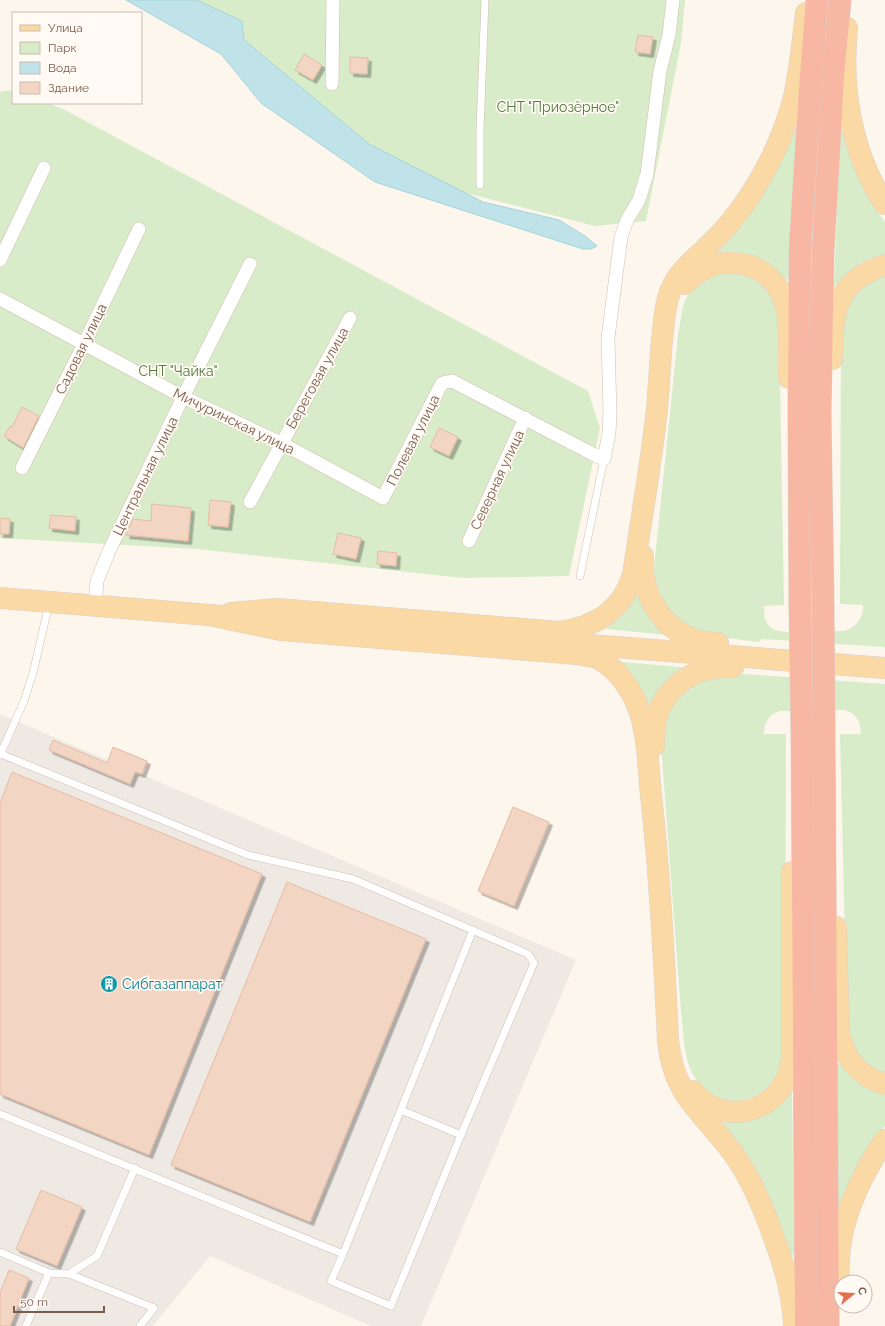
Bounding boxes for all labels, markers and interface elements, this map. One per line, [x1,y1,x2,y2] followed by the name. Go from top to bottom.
[12,12,142,104] legend
[48,21,83,35] text: Улица
[48,41,77,55] text: Парк
[48,61,77,75] text: Вода
[48,81,89,95] text: Здание
[497,99,619,115] park label: СНТ "Приозёрное"
[52,301,110,397] street label: Садовая улица
[283,325,351,431] street label: Береговая улица
[138,363,218,379] park label: СНТ "Чайка"
[171,385,297,457] street label: Мичуринская улица
[383,392,443,488] street label: Полевая улица
[109,414,181,538] street label: Центральная улица
[467,428,527,532] street label: Северная улица
[99,974,119,994] building icon: Сибгазаппарат
[122,976,222,992] place label: Сибгазаппарат
[833,1274,873,1314] north arrow
[855,1285,870,1297] text: С
[14,1288,104,1314] scale bar
[20,1295,48,1309] text: 50 m

